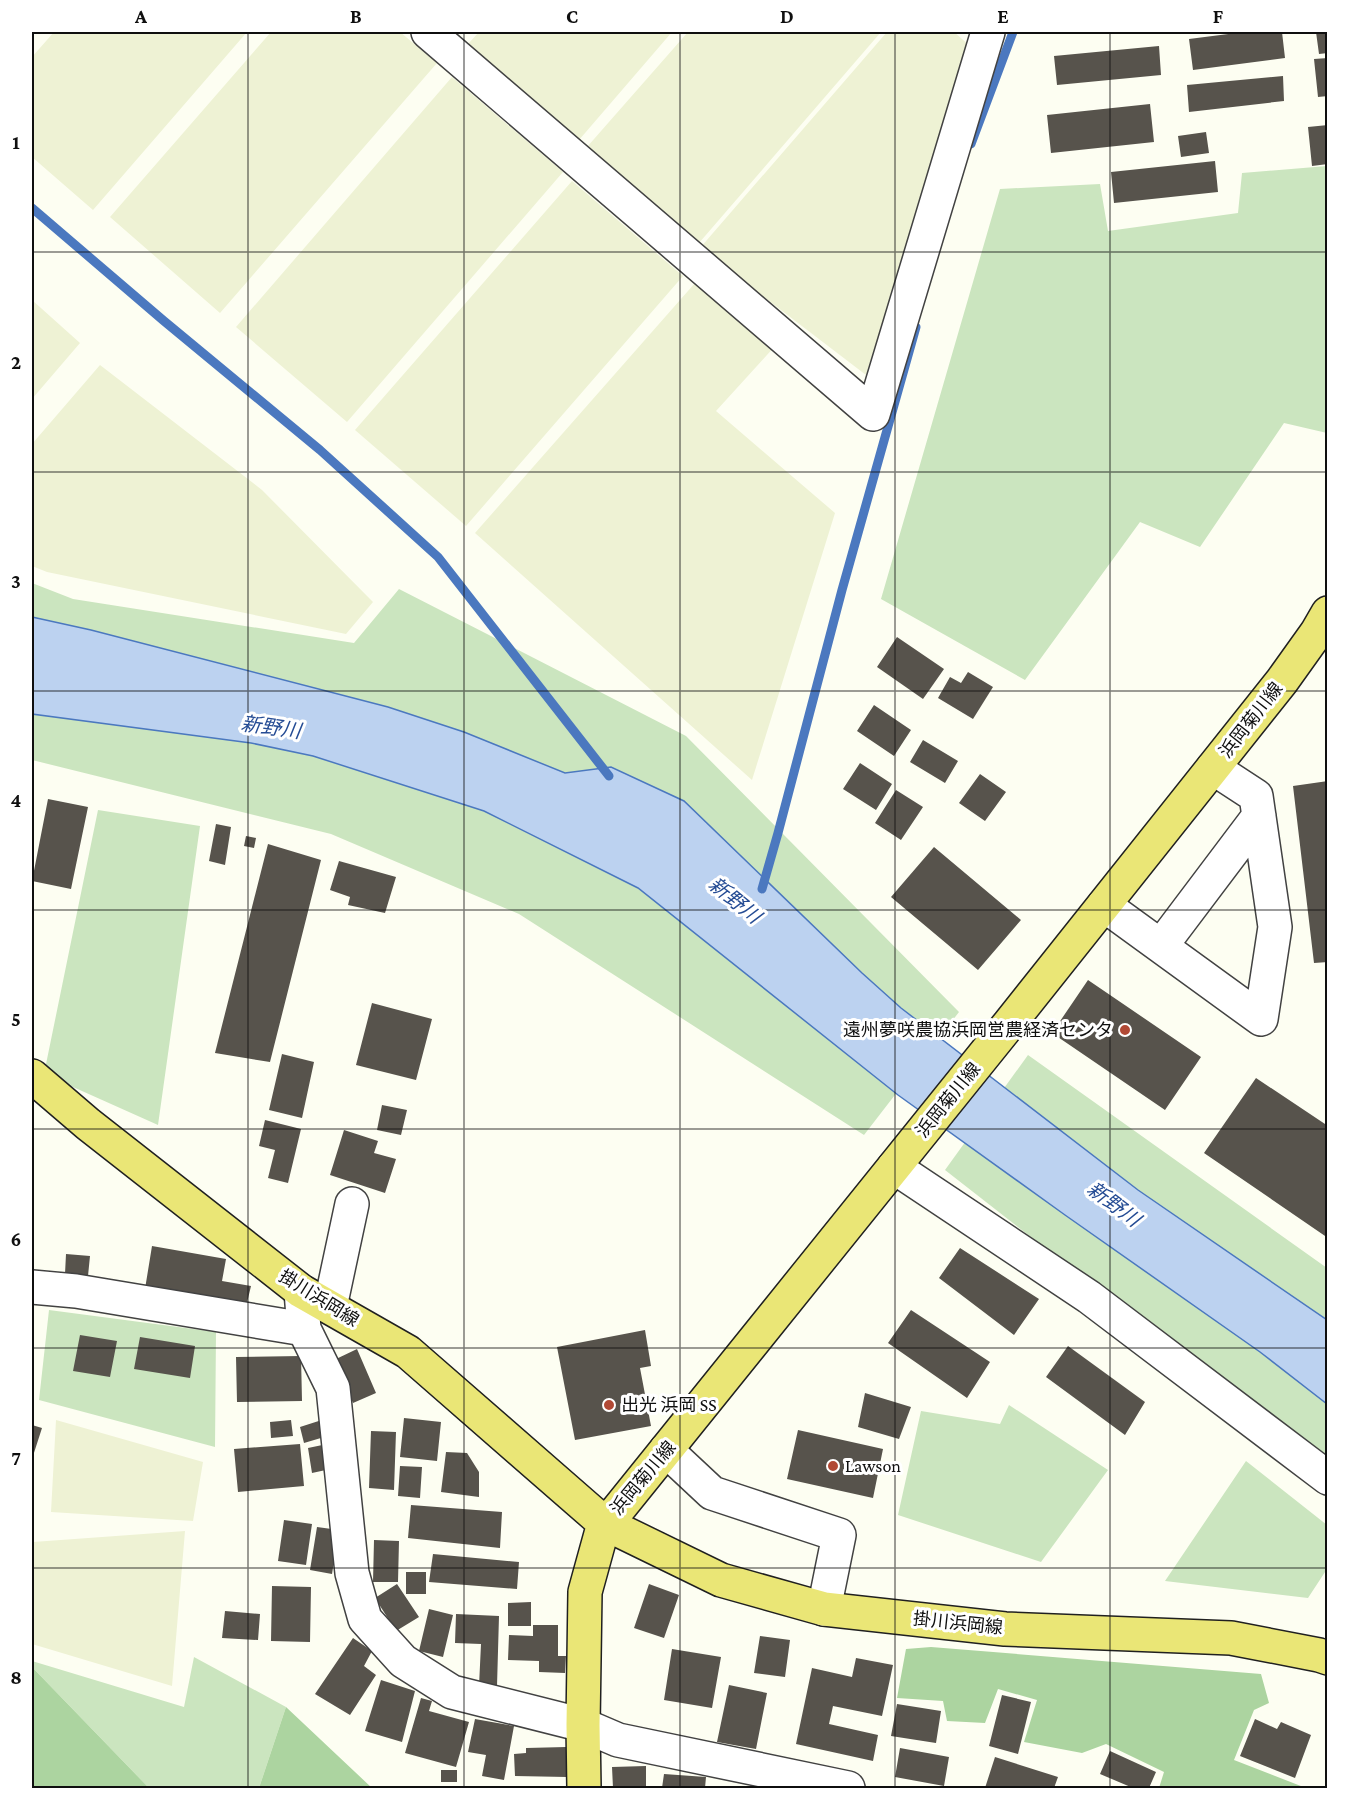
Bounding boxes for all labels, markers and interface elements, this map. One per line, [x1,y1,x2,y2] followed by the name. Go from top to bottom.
[134,5,148,27] text: A
[350,5,362,27] text: B
[566,5,578,27] text: C
[780,5,794,27] text: D
[997,5,1009,27] text: E
[1213,5,1224,27] text: F
[12,131,20,153] text: 1
[11,351,21,373] text: 2
[11,570,21,592] text: 3
[1215,678,1287,762] street label: 浜岡菊川線
[240,712,304,742] water label: 新野川
[11,789,22,811] text: 4
[705,873,767,929] water label: 新野川
[11,1008,21,1030] text: 5
[843,1020,1113,1040] place label: 遠州夢咲農協浜岡営農経済センタ
[1118,1023,1132,1037] marker: 遠州夢咲農協浜岡営農経済センタ
[912,1059,984,1141] street label: 浜岡菊川線
[1083,1177,1146,1232] water label: 新野川
[11,1228,21,1250] text: 6
[276,1266,362,1330] street label: 掛川浜岡線
[621,1395,717,1415] place label: 出光 浜岡 SS
[602,1398,616,1412] marker: 出光 浜岡 SS
[606,1437,680,1519] street label: 浜岡菊川線
[11,1447,21,1469] text: 7
[845,1456,901,1476] place label: Lawson
[826,1459,840,1473] marker: Lawson
[912,1608,1004,1638] street label: 掛川浜岡線
[10,1666,22,1688] text: 8

